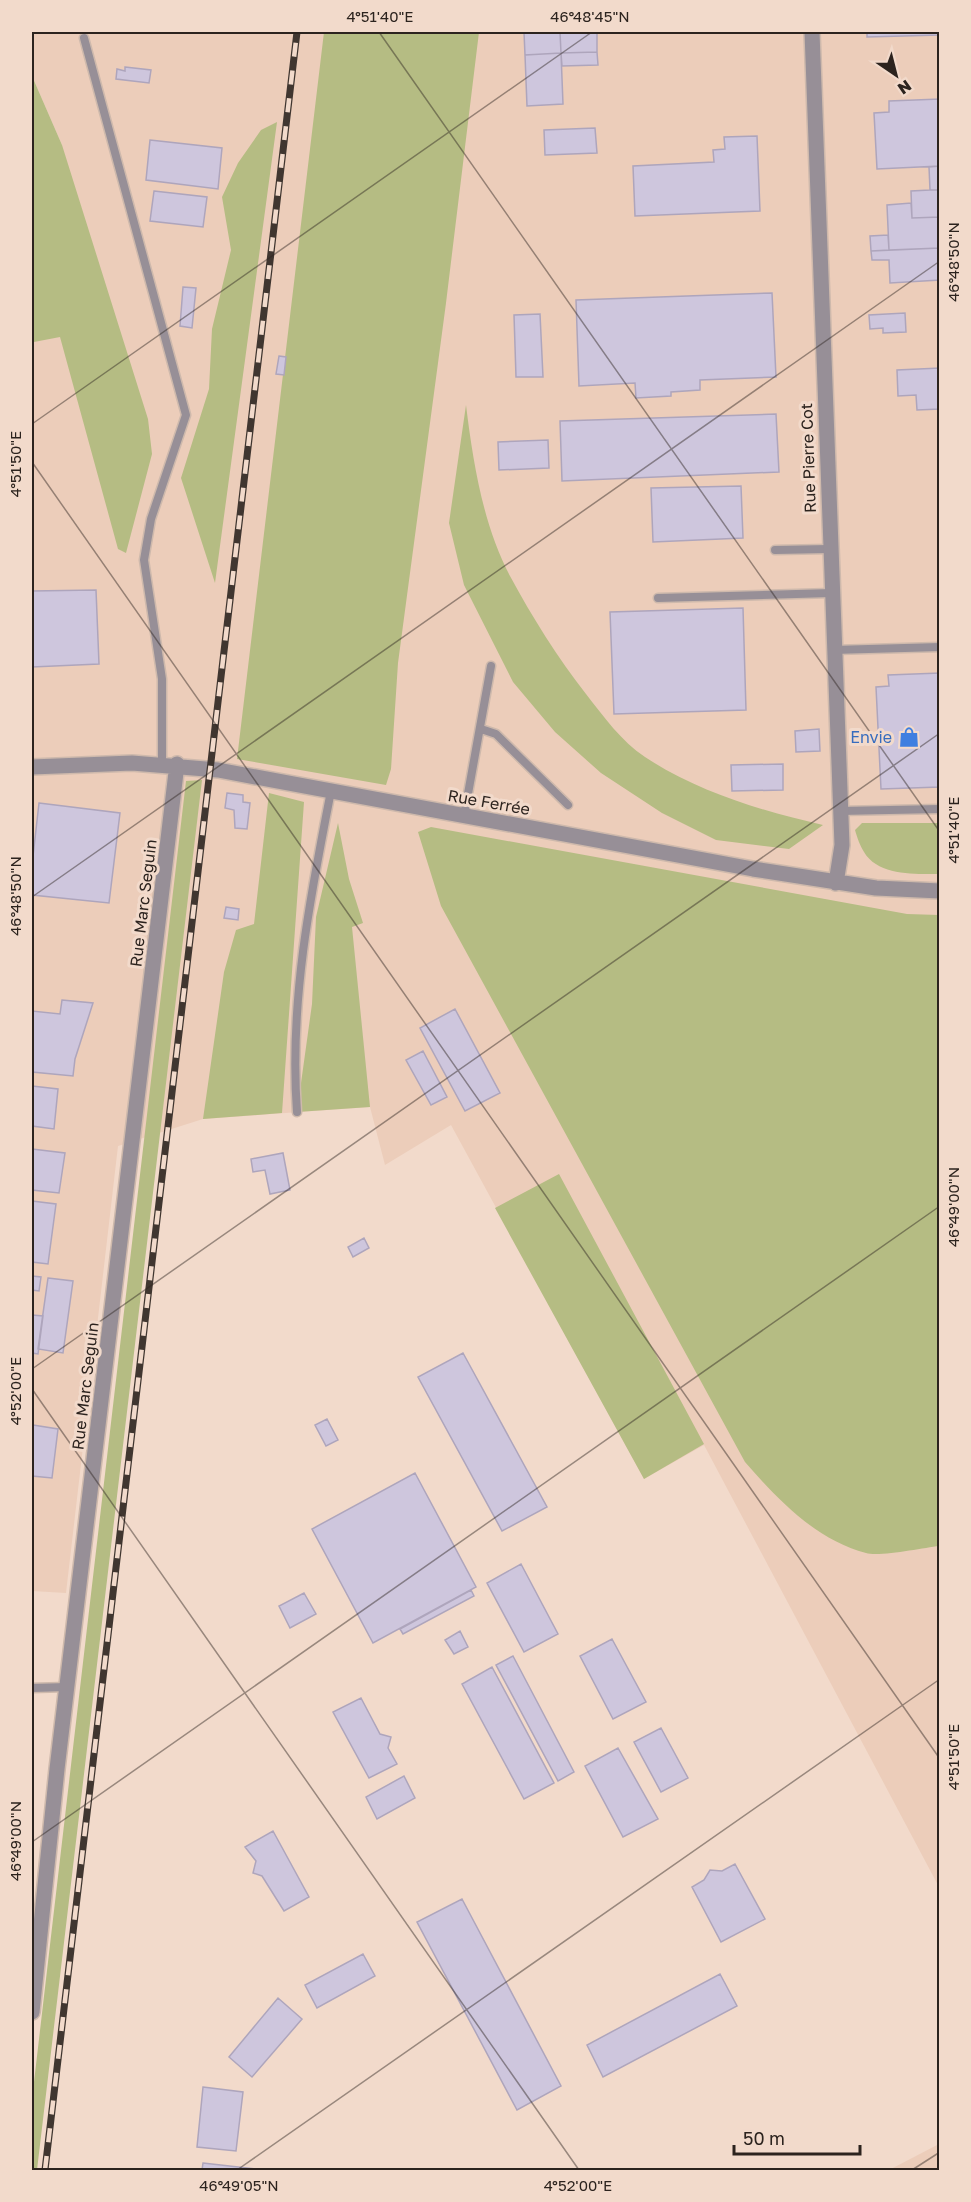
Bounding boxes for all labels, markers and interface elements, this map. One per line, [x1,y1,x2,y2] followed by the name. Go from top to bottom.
[347,7,413,25] text: 4°51'40"E
[550,7,630,25] text: 46°48'45"N
[866,45,926,105] north arrow
[894,76,915,99] text: N
[944,222,962,302] text: 46°48'50"N
[796,403,820,513] street label: Rue Pierre Cot
[6,431,24,497] text: 4°51'50"E
[897,725,921,749] shop icon: Envie
[850,727,892,747] place label: Envie
[446,785,532,819] street label: Rue Ferrée
[944,797,962,863] text: 4°51'40"E
[125,838,161,968] street label: Rue Marc Seguin
[6,856,24,936] text: 46°48'50"N
[944,1167,962,1247] text: 46°49'00"N
[67,1321,103,1451] street label: Rue Marc Seguin
[6,1357,24,1425] text: 4°52'00"E
[944,1724,962,1790] text: 4°51'50"E
[6,1801,24,1881] text: 46°49'00"N
[734,2118,860,2156] scale bar
[743,2127,785,2149] text: 50 m
[199,2176,279,2194] text: 46°49'05"N
[544,2176,612,2194] text: 4°52'00"E

